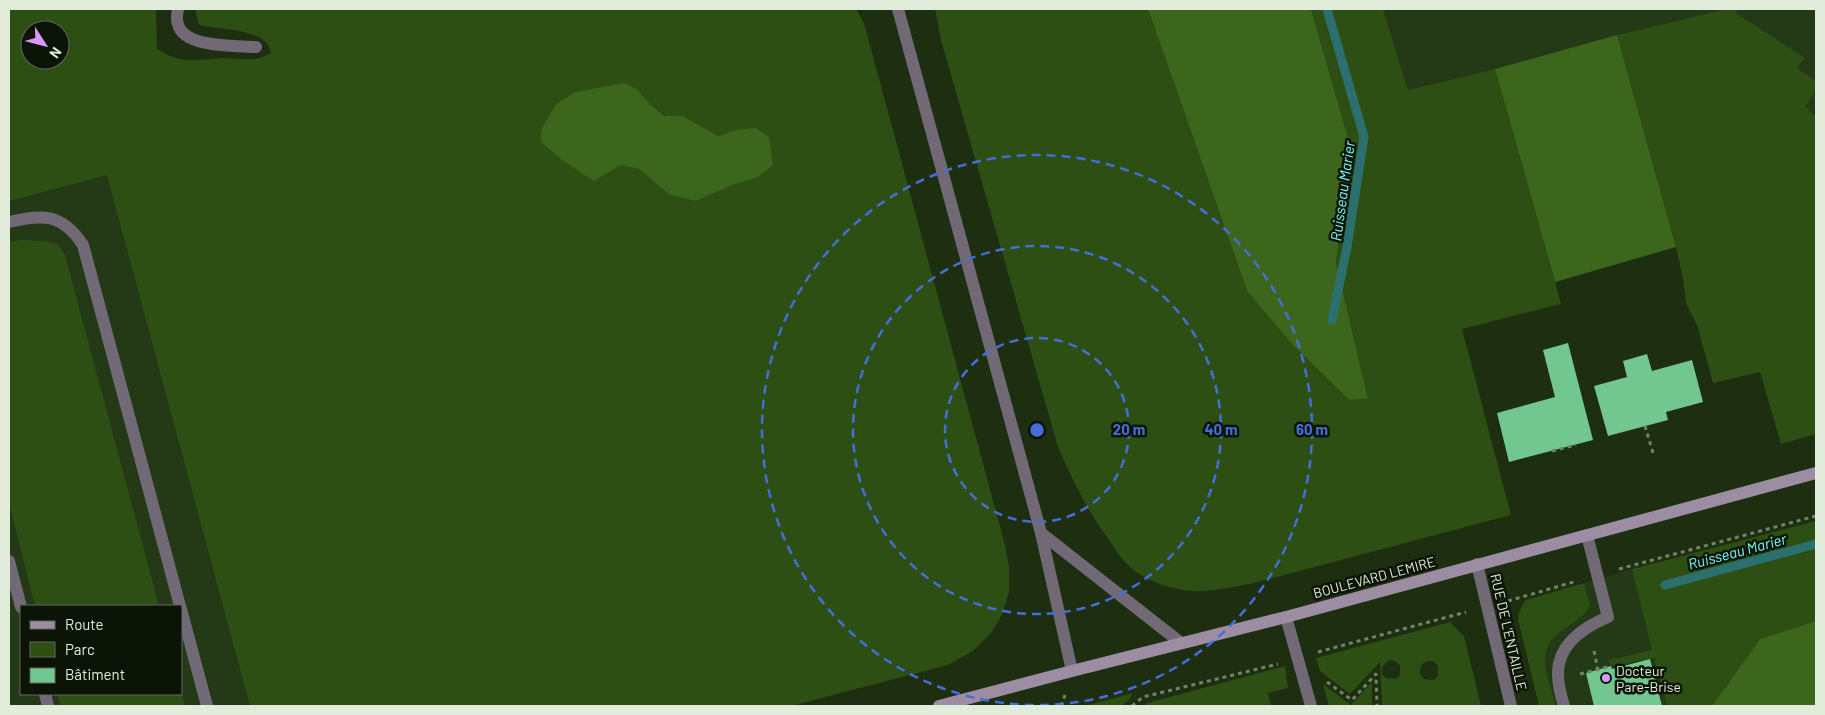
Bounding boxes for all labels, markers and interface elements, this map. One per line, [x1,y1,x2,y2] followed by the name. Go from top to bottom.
[20,20,70,70] north arrow
[46,44,66,62] text: N
[1326,139,1358,242] water label: Ruisseau Marier
[1113,420,1145,438] text: 20 m
[1204,420,1238,438] text: 40 m
[1296,420,1328,438] text: 60 m
[1028,421,1046,439] centre of rings
[1686,529,1789,573] water label: Ruisseau Marier
[1311,553,1437,601] street label: BOULEVARD LEMIRE
[1487,572,1531,692] street label: RUE DE L'ENTAILLE
[20,605,182,695] legend
[65,615,104,633] text: Route
[65,640,95,658] text: Parc
[1616,662,1681,695] place label: Docteur Pare-Brise
[65,665,125,683] text: Bâtiment
[1600,672,1612,684] marker: Docteur Pare-Brise

